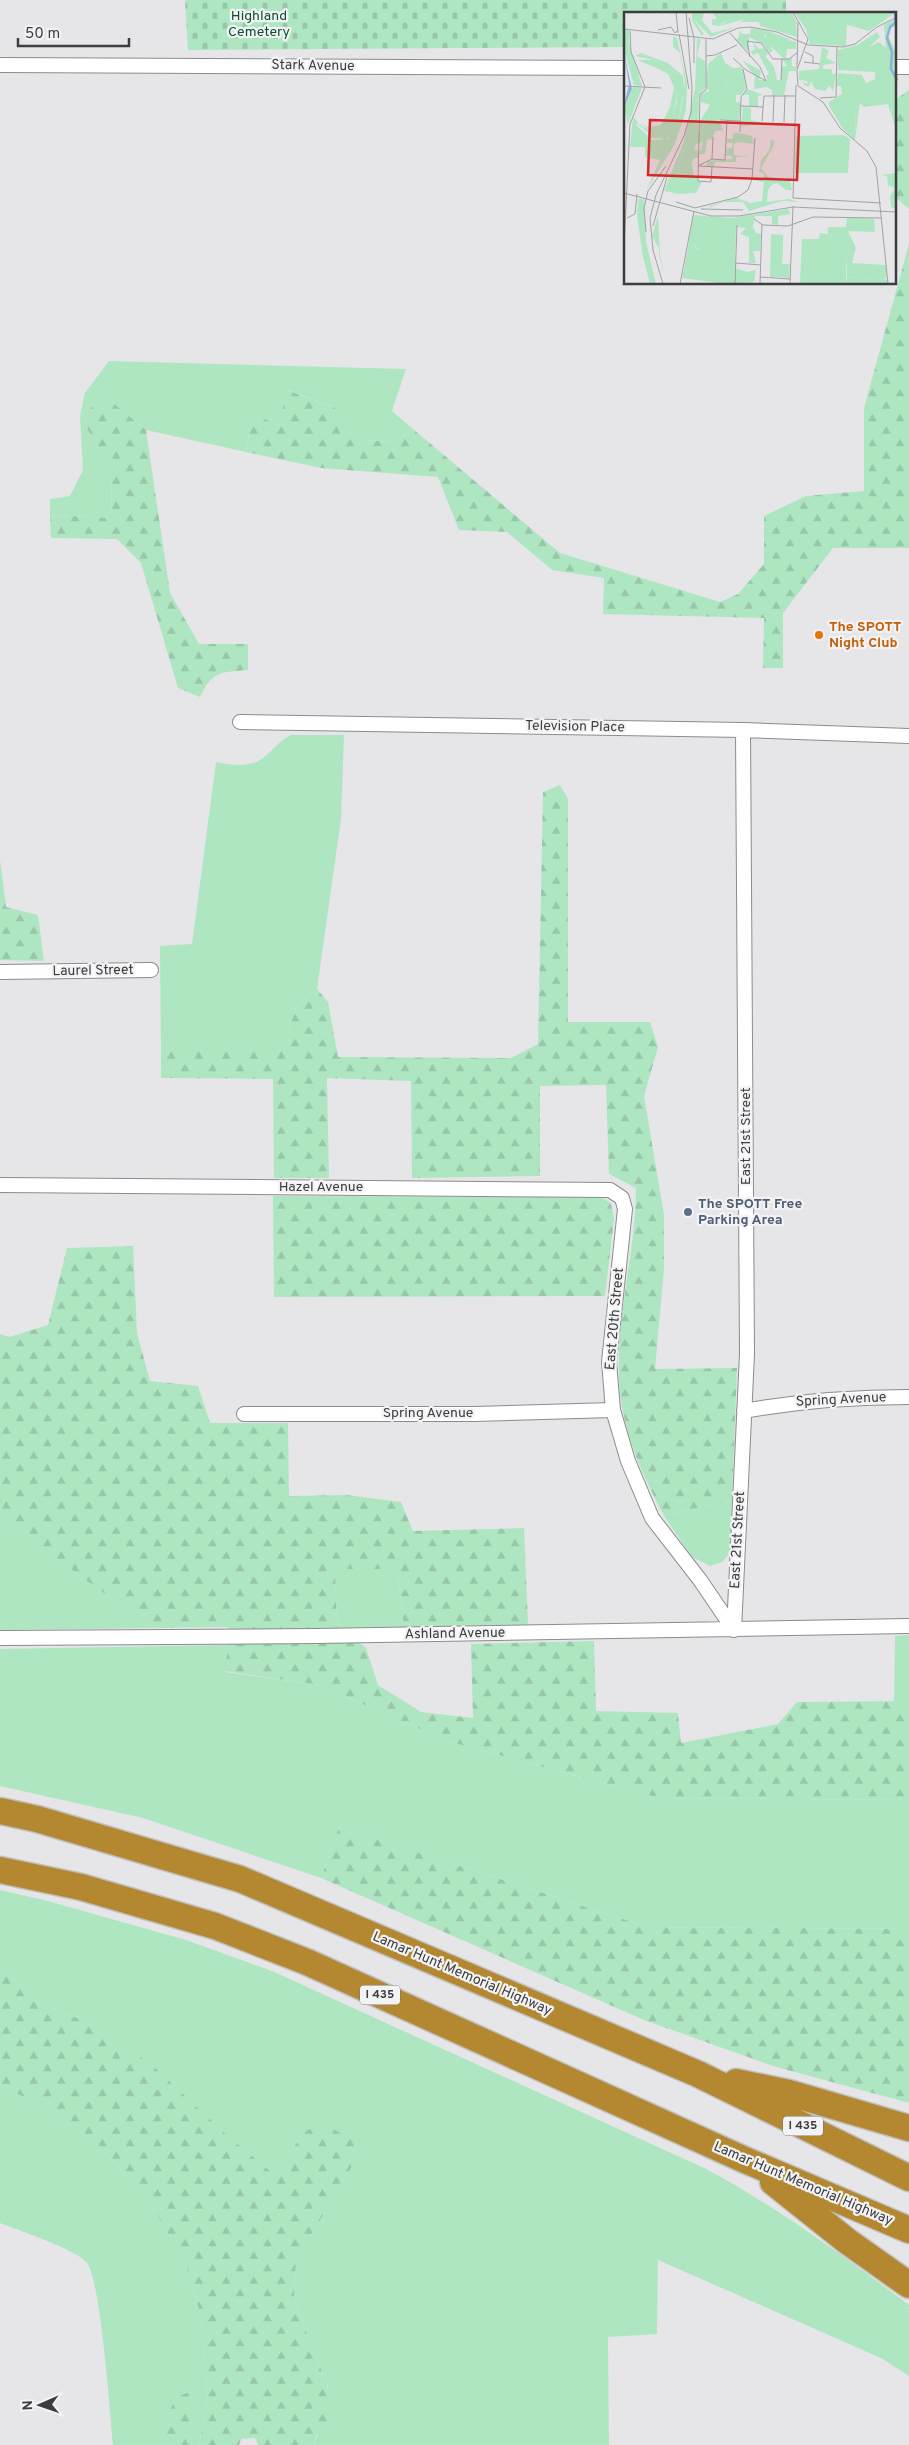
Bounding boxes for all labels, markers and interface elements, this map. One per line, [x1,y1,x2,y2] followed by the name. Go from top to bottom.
[228,8,290,41] park label: Highland Cemetery
[624,12,896,285] inset map
[18,15,129,47] scale bar
[25,25,60,44] text: 50 m
[271,57,355,75] street label: Stark Avenue
[829,619,901,652] place label: The SPOTT Night Club
[813,629,825,641] marker: The SPOTT Night Club
[525,718,625,736] street label: Television Place
[52,962,134,980] street label: Laurel Street
[738,1087,755,1185] street label: East 21st Street
[279,1179,363,1196] street label: Hazel Avenue
[698,1196,802,1229] place label: The SPOTT Free Parking Area
[682,1206,694,1218] marker: The SPOTT Free Parking Area
[602,1267,628,1371] street label: East 20th Street
[795,1389,887,1411] street label: Spring Avenue
[383,1405,473,1422] street label: Spring Avenue
[727,1491,749,1589] street label: East 21st Street
[405,1625,505,1643] street label: Ashland Avenue
[370,1928,554,2020] street label: Lamar Hunt Memorial Highway
[360,1986,400,2004] road number: I 435
[783,2116,823,2136] road number: I 435
[711,2138,895,2230] street label: Lamar Hunt Memorial Highway
[15,2380,65,2430] north arrow
[20,2400,37,2411] text: N

